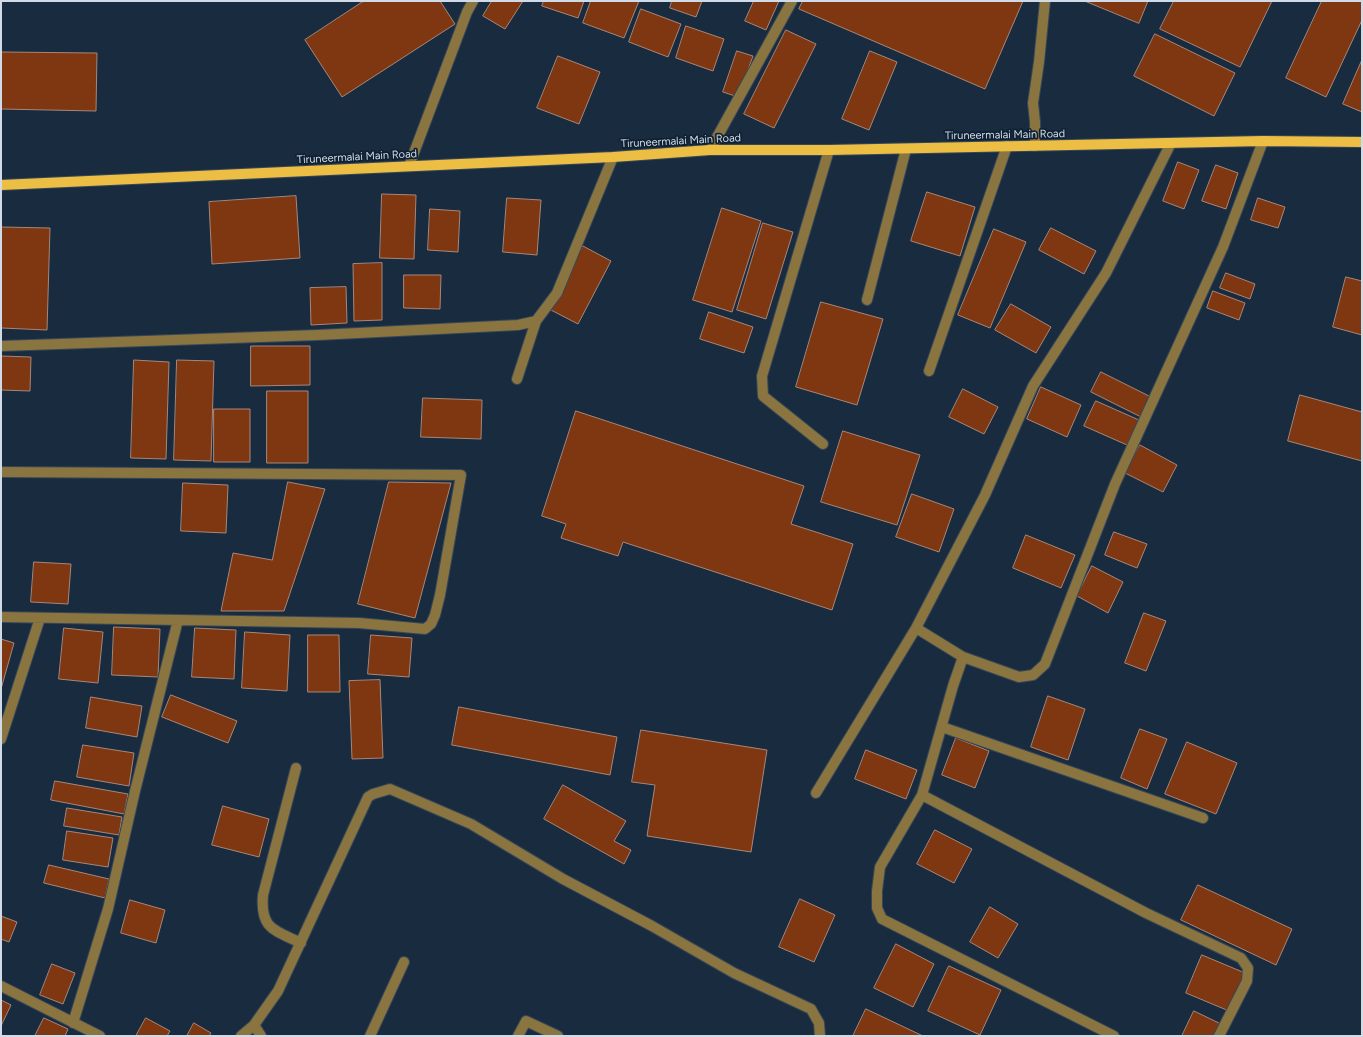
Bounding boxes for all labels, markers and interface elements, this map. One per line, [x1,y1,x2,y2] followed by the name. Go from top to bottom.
[945,127,1065,143] street label: Tiruneermalai Main Road
[621,131,741,151] street label: Tiruneermalai Main Road
[297,147,417,167] street label: Tiruneermalai Main Road

